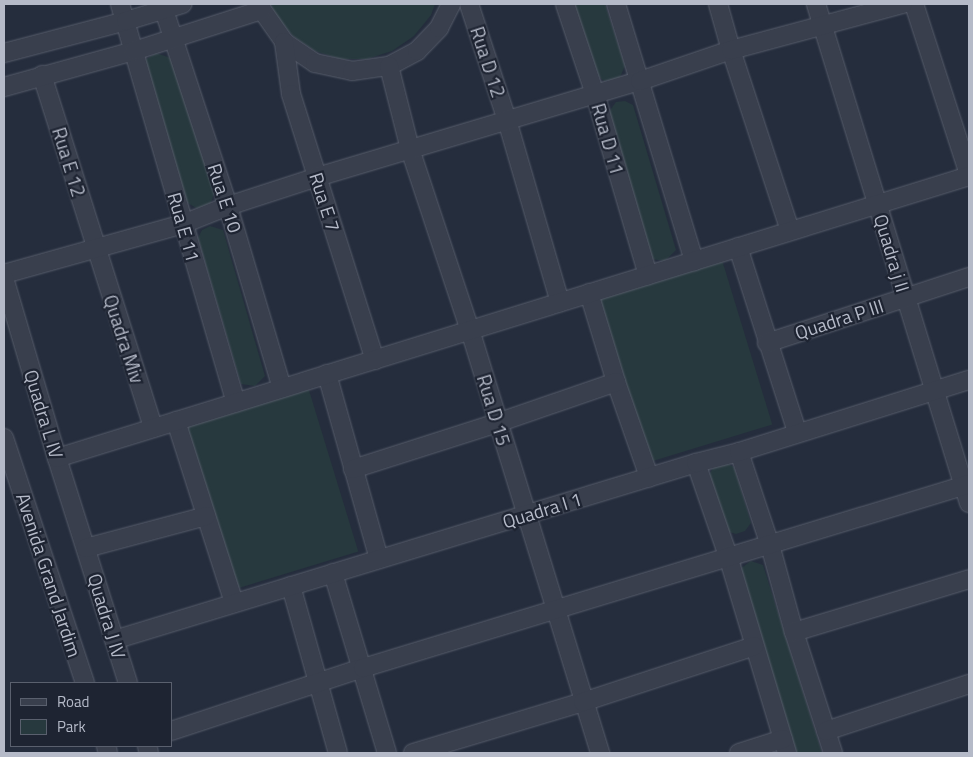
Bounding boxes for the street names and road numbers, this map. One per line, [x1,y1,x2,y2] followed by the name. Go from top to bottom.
[466,24,510,100] street label: Rua D 12
[587,101,629,177] street label: Rua D 11
[48,125,90,199] street label: Rua E 12
[203,161,247,235] street label: Rua E 10
[305,170,345,234] street label: Rua E 7
[163,190,205,264] street label: Rua E 11
[869,211,915,295] street label: Quadra j II
[99,292,149,386] street label: Quadra Miv
[792,294,886,344] street label: Quadra P III
[20,367,68,461] street label: Quadra L IV
[472,372,516,448] street label: Rua D 15
[499,487,585,533] street label: Quadra I 1
[12,490,86,660] street label: Avenida Grand Jardim
[83,571,131,661] street label: Quadra J IV

